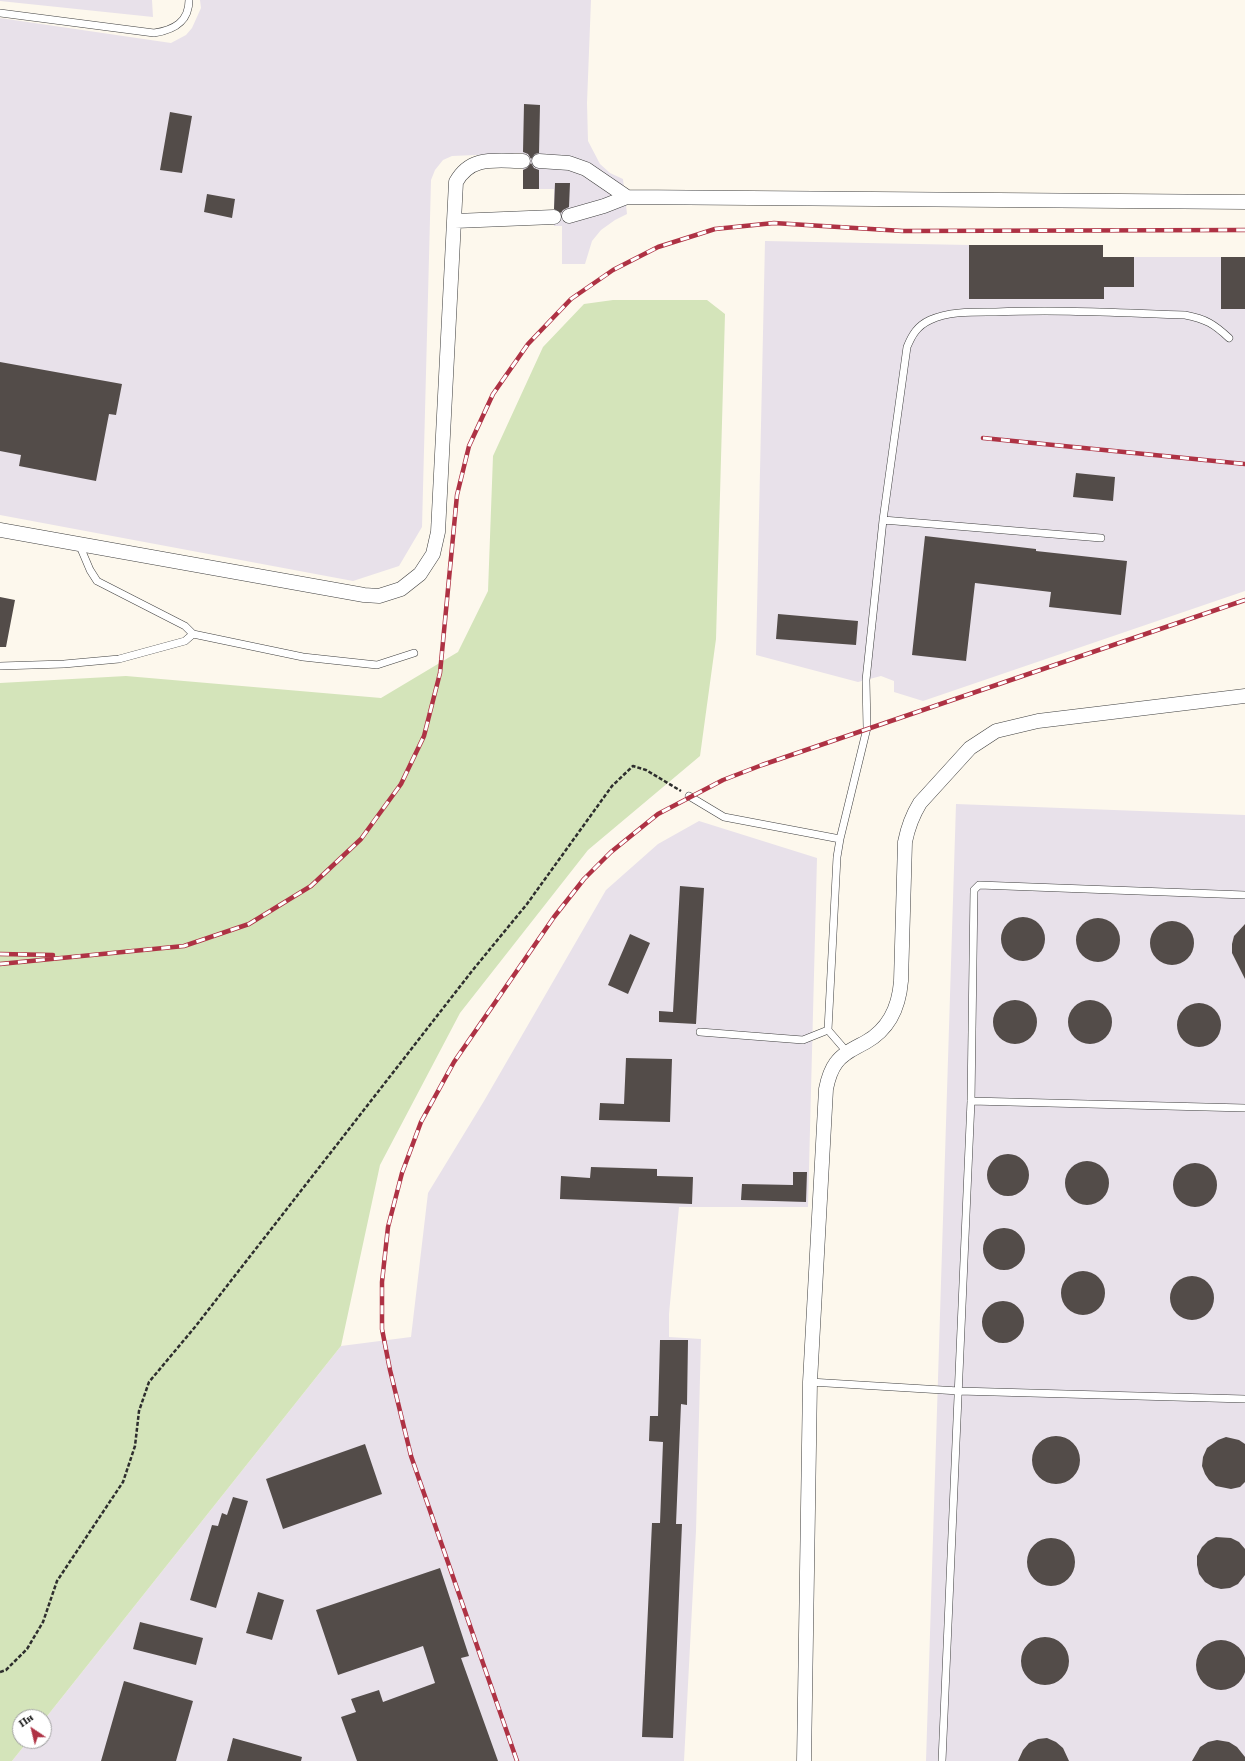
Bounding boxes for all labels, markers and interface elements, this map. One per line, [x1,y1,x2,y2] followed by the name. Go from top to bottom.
[12,1709,52,1749] north arrow
[16,1710,36,1730] text: Пн

